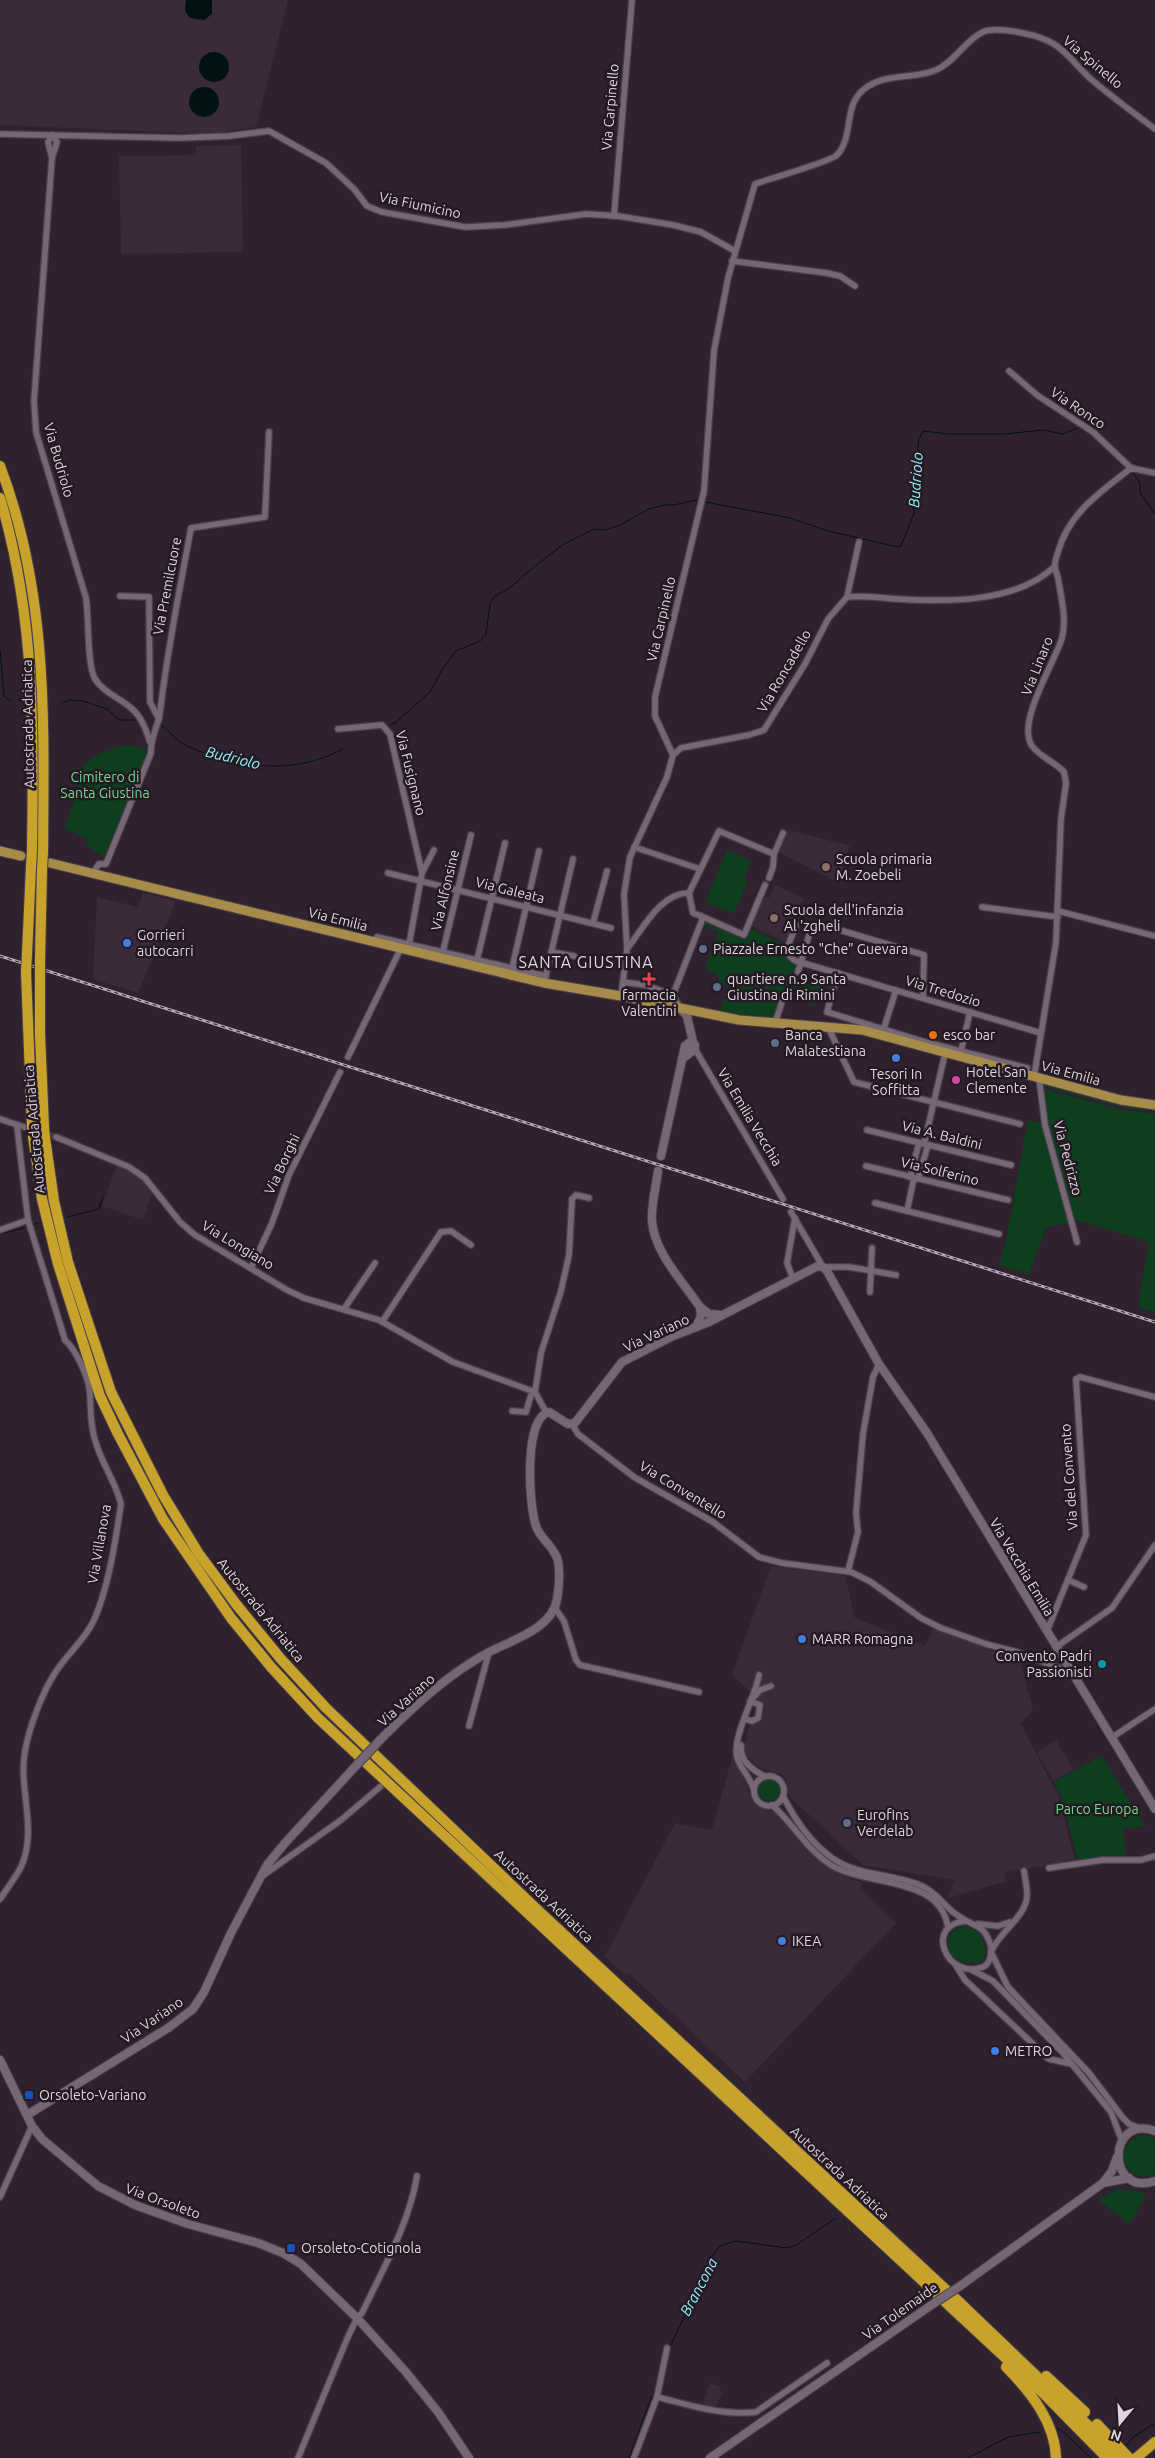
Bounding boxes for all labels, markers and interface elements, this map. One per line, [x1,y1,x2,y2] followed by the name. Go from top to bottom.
[1060,32,1126,92] street label: Via Spinello
[598,63,622,151] street label: Via Carpinello
[378,188,462,222] street label: Via Fiumicino
[1048,384,1108,432] street label: Via Ronco
[41,421,77,499] street label: Via Budriolo
[905,452,926,508] water label: Budriolo
[150,536,184,636] street label: Via Premilcuore
[643,575,679,663] street label: Via Carpinello
[754,627,814,715] street label: Via Roncadello
[1018,634,1056,698] street label: Via Linaro
[19,659,37,789] street label: Autostrada Adriatica
[393,729,429,817] street label: Via Fusignano
[204,743,262,772] water label: Budriolo
[60,769,150,801] park label: Cimitero di Santa Giustina
[428,848,462,932] street label: Via Alfonsine
[836,851,932,883] place label: Scuola primaria M. Zoebeli
[820,861,832,873] marker: Scuola primaria M. Zoebeli
[474,874,546,906] street label: Via Galeata
[784,902,904,934] place label: Scuola dell'infanzia Al 'zgheli
[307,904,369,934] street label: Via Emilia
[768,912,780,924] marker: Scuola dell'infanzia Al 'zgheli
[137,927,194,959] place label: Gorrieri autocarri
[121,937,133,949] marker: Gorrieri autocarri
[713,941,908,957] place label: Piazzale Ernesto "Che" Guevara
[697,943,709,955] marker: Piazzale Ernesto "Che" Guevara
[518,953,654,971] district label: SANTA GIUSTINA
[727,971,846,1003] place label: quartiere n.9 Santa Giustina di Rimini
[903,972,983,1010] street label: Via Tredozio
[643,973,655,985] marker: farmacia Valentini
[711,981,723,993] marker: quartiere n.9 Santa Giustina di Rimini
[621,987,677,1019] place label: farmacia Valentini
[785,1027,866,1059] place label: Banca Malatestiana
[943,1027,996,1043] place label: esco bar
[927,1029,939,1041] marker: esco bar
[769,1037,781,1049] marker: Banca Malatestiana
[890,1052,902,1064] marker: Tesori In Soffitta
[1040,1057,1102,1089] street label: Via Emilia
[20,1064,48,1194] street label: Autostrada Adriatica
[966,1064,1027,1096] place label: Hotel San Clemente
[714,1065,786,1169] street label: Via Emilia Vecchia
[870,1066,922,1098] place label: Tesori In Soffitta
[950,1074,962,1086] marker: Hotel San Clemente
[900,1117,984,1153] street label: Via A. Baldini
[1050,1119,1086,1197] street label: Via Pedrizzo
[261,1131,303,1197] street label: Via Borghi
[899,1154,981,1188] street label: Via Solferino
[199,1217,277,1273] street label: Via Longiano
[620,1311,692,1355] street label: Via Variano
[1057,1423,1081,1531] street label: Via del Convento
[636,1458,730,1522] street label: Via Conventello
[84,1503,114,1585] street label: Via Villanova
[986,1515,1058,1619] street label: Via Vecchia Emilia
[214,1555,308,1665] street label: Autostrada Adriatica
[812,1631,913,1647] place label: MARR Romagna
[796,1633,808,1645] marker: MARR Romagna
[996,1648,1092,1680] place label: Convento Padri Passionisti
[1096,1658,1108,1670] marker: Convento Padri Passionisti
[374,1670,438,1730] street label: Via Variano
[1055,1801,1139,1817] park label: Parco Europa
[857,1807,913,1839] place label: Eurofins Verdelab
[841,1817,853,1829] marker: Eurofins Verdelab
[491,1846,597,1946] street label: Autostrada Adriatica
[792,1933,821,1949] place label: IKEA
[776,1935,788,1947] marker: IKEA
[118,1993,186,2047] street label: Via Variano
[1005,2043,1053,2059] place label: METRO
[989,2045,1001,2057] marker: METRO
[39,2087,146,2103] place label: Orsoleto-Variano
[23,2089,35,2101] marker: Orsoleto-Variano
[787,2123,893,2223] street label: Autostrada Adriatica
[123,2180,203,2222] street label: Via Orsoleto
[301,2240,421,2256] place label: Orsoleto-Cotignola
[285,2242,297,2254] marker: Orsoleto-Cotignola
[676,2255,721,2318] water label: Brancona
[859,2279,941,2343] street label: Via Tolemaide
[1095,2398,1145,2448] north arrow
[1109,2426,1123,2445] text: N

